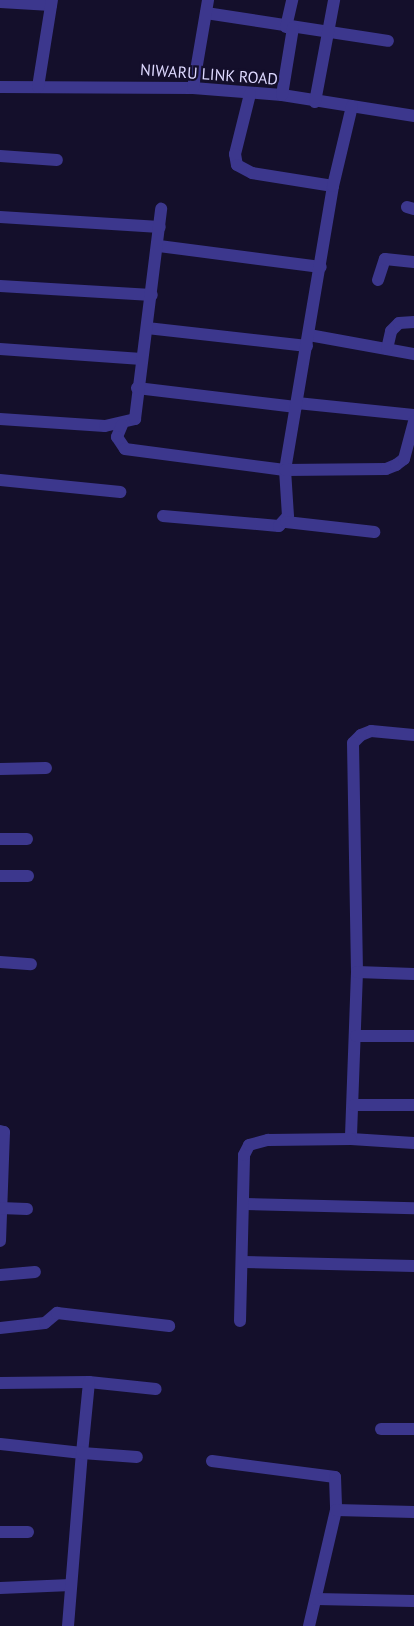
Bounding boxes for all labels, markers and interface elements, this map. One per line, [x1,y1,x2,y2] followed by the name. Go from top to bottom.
[139,60,279,88] street label: NIWARU LINK ROAD

